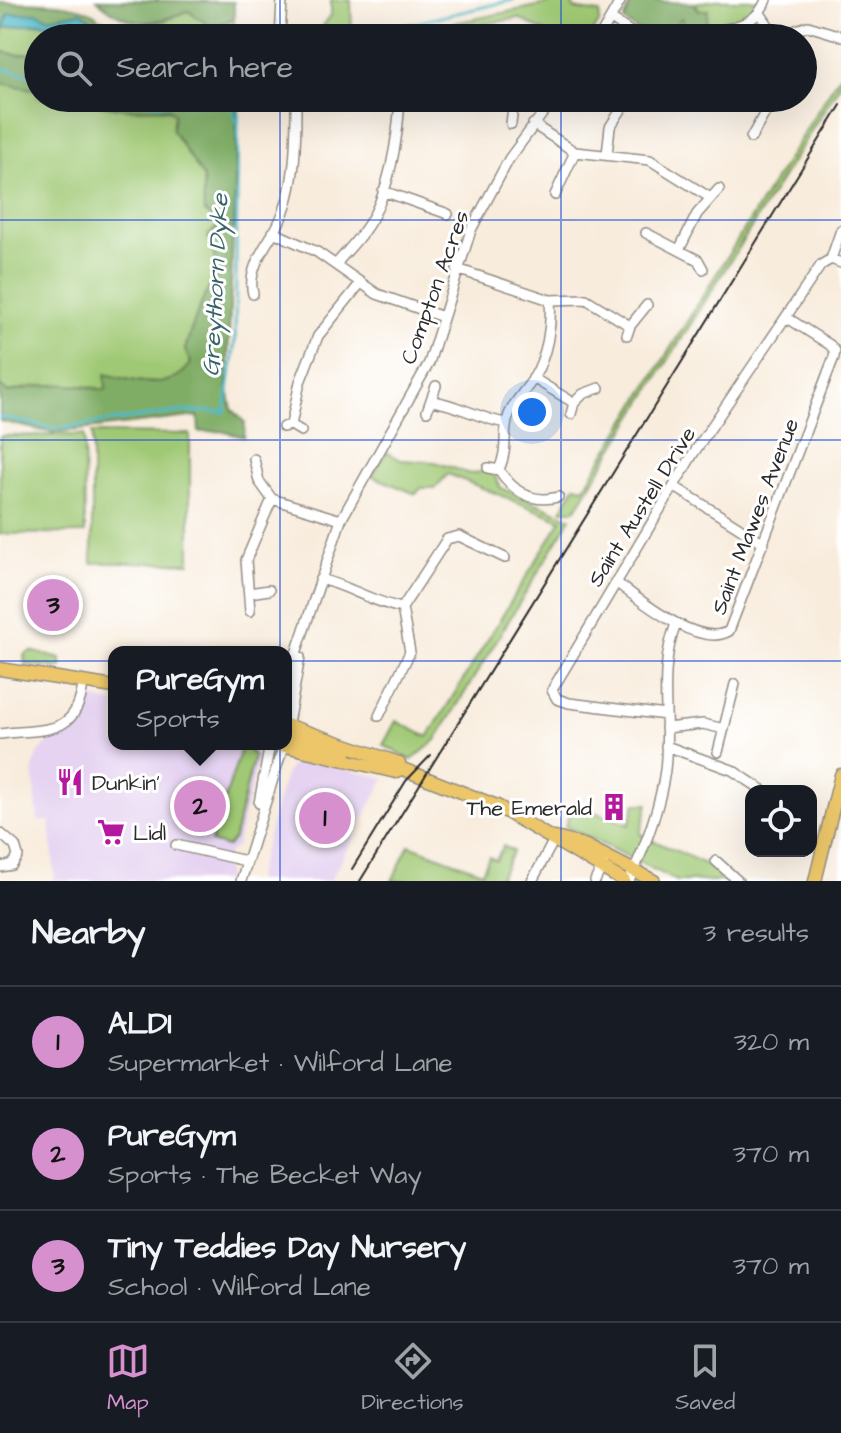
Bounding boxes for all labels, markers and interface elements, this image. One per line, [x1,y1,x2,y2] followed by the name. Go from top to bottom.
[24,24,817,112] search box
[52,46,96,90] icon: search
[116,47,293,89] text: Search here
[194,192,238,377] water label: Greythorn Dyke
[393,206,478,369] street label: Compton Acres
[512,392,552,432] your location
[704,414,807,619] street label: Saint Mawes Avenue
[581,421,704,593] street label: Saint Austell Drive
[27,575,79,635] pin: 3
[108,646,292,750] popup
[136,659,264,701] text: PureGym
[136,701,220,737] text: Sports
[55,767,85,797] restaurant icon: Dunkin'
[92,768,160,799] place label: Dunkin'
[174,776,226,836] pin: 2
[745,785,817,857] map controls
[745,785,817,857] button: locate
[299,788,351,848] pin: 1
[599,792,629,822] building icon: The Emerald
[467,793,592,824] place label: The Emerald
[96,817,126,847] supermarket icon: Lidl
[133,818,166,849] place label: Lidl
[32,909,146,957] text: Nearby
[703,915,809,951] text: 3 results
[108,1003,172,1045] text: ALDI
[56,1024,60,1060] text: 1
[734,1024,809,1060] text: 320 m
[108,1045,453,1081] text: Supermarket · Wilford Lane
[108,1115,236,1157] text: PureGym
[51,1136,65,1172] text: 2
[733,1136,809,1172] text: 370 m
[108,1157,422,1193] text: Sports · The Becket Way
[108,1227,466,1269] text: Tiny Teddies Day Nursery
[51,1248,65,1284] text: 3
[733,1248,809,1284] text: 370 m
[108,1269,371,1305] text: School · Wilford Lane
[106,1339,150,1418] tab: Map
[361,1339,464,1418] tab: Directions
[675,1339,735,1418] tab: Saved

